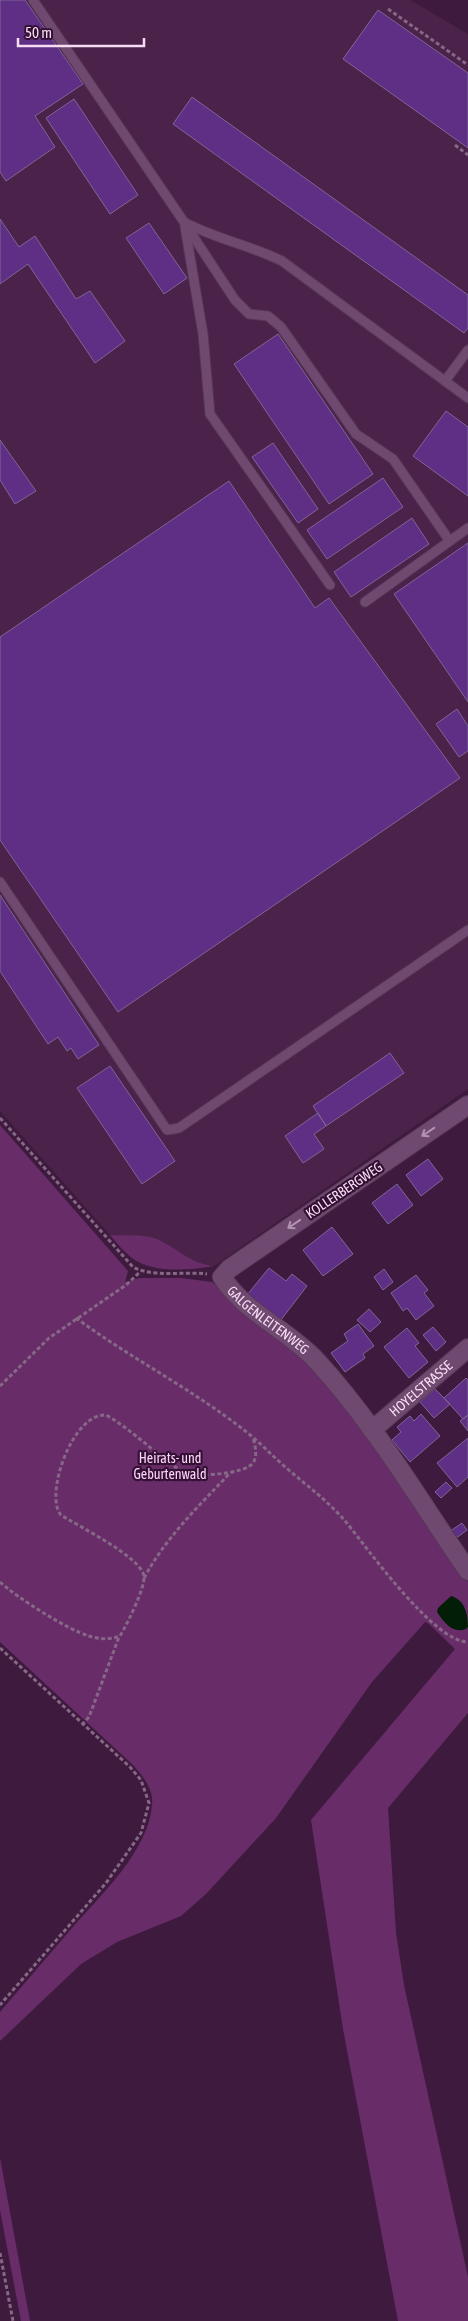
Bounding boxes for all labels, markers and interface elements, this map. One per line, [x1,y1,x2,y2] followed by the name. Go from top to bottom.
[18,15,144,47] scale bar
[25,24,52,41] text: 50 m
[421,1127,435,1137] one-way arrow
[303,1159,385,1221] street label: KOLLERBERGWEG
[287,1219,301,1229] one-way arrow
[224,1283,312,1357] street label: GALGENLEITENWEG
[386,1357,455,1420] street label: HOYELSTRASSE
[133,1450,207,1482] park label: Heirats- und Geburtenwald

